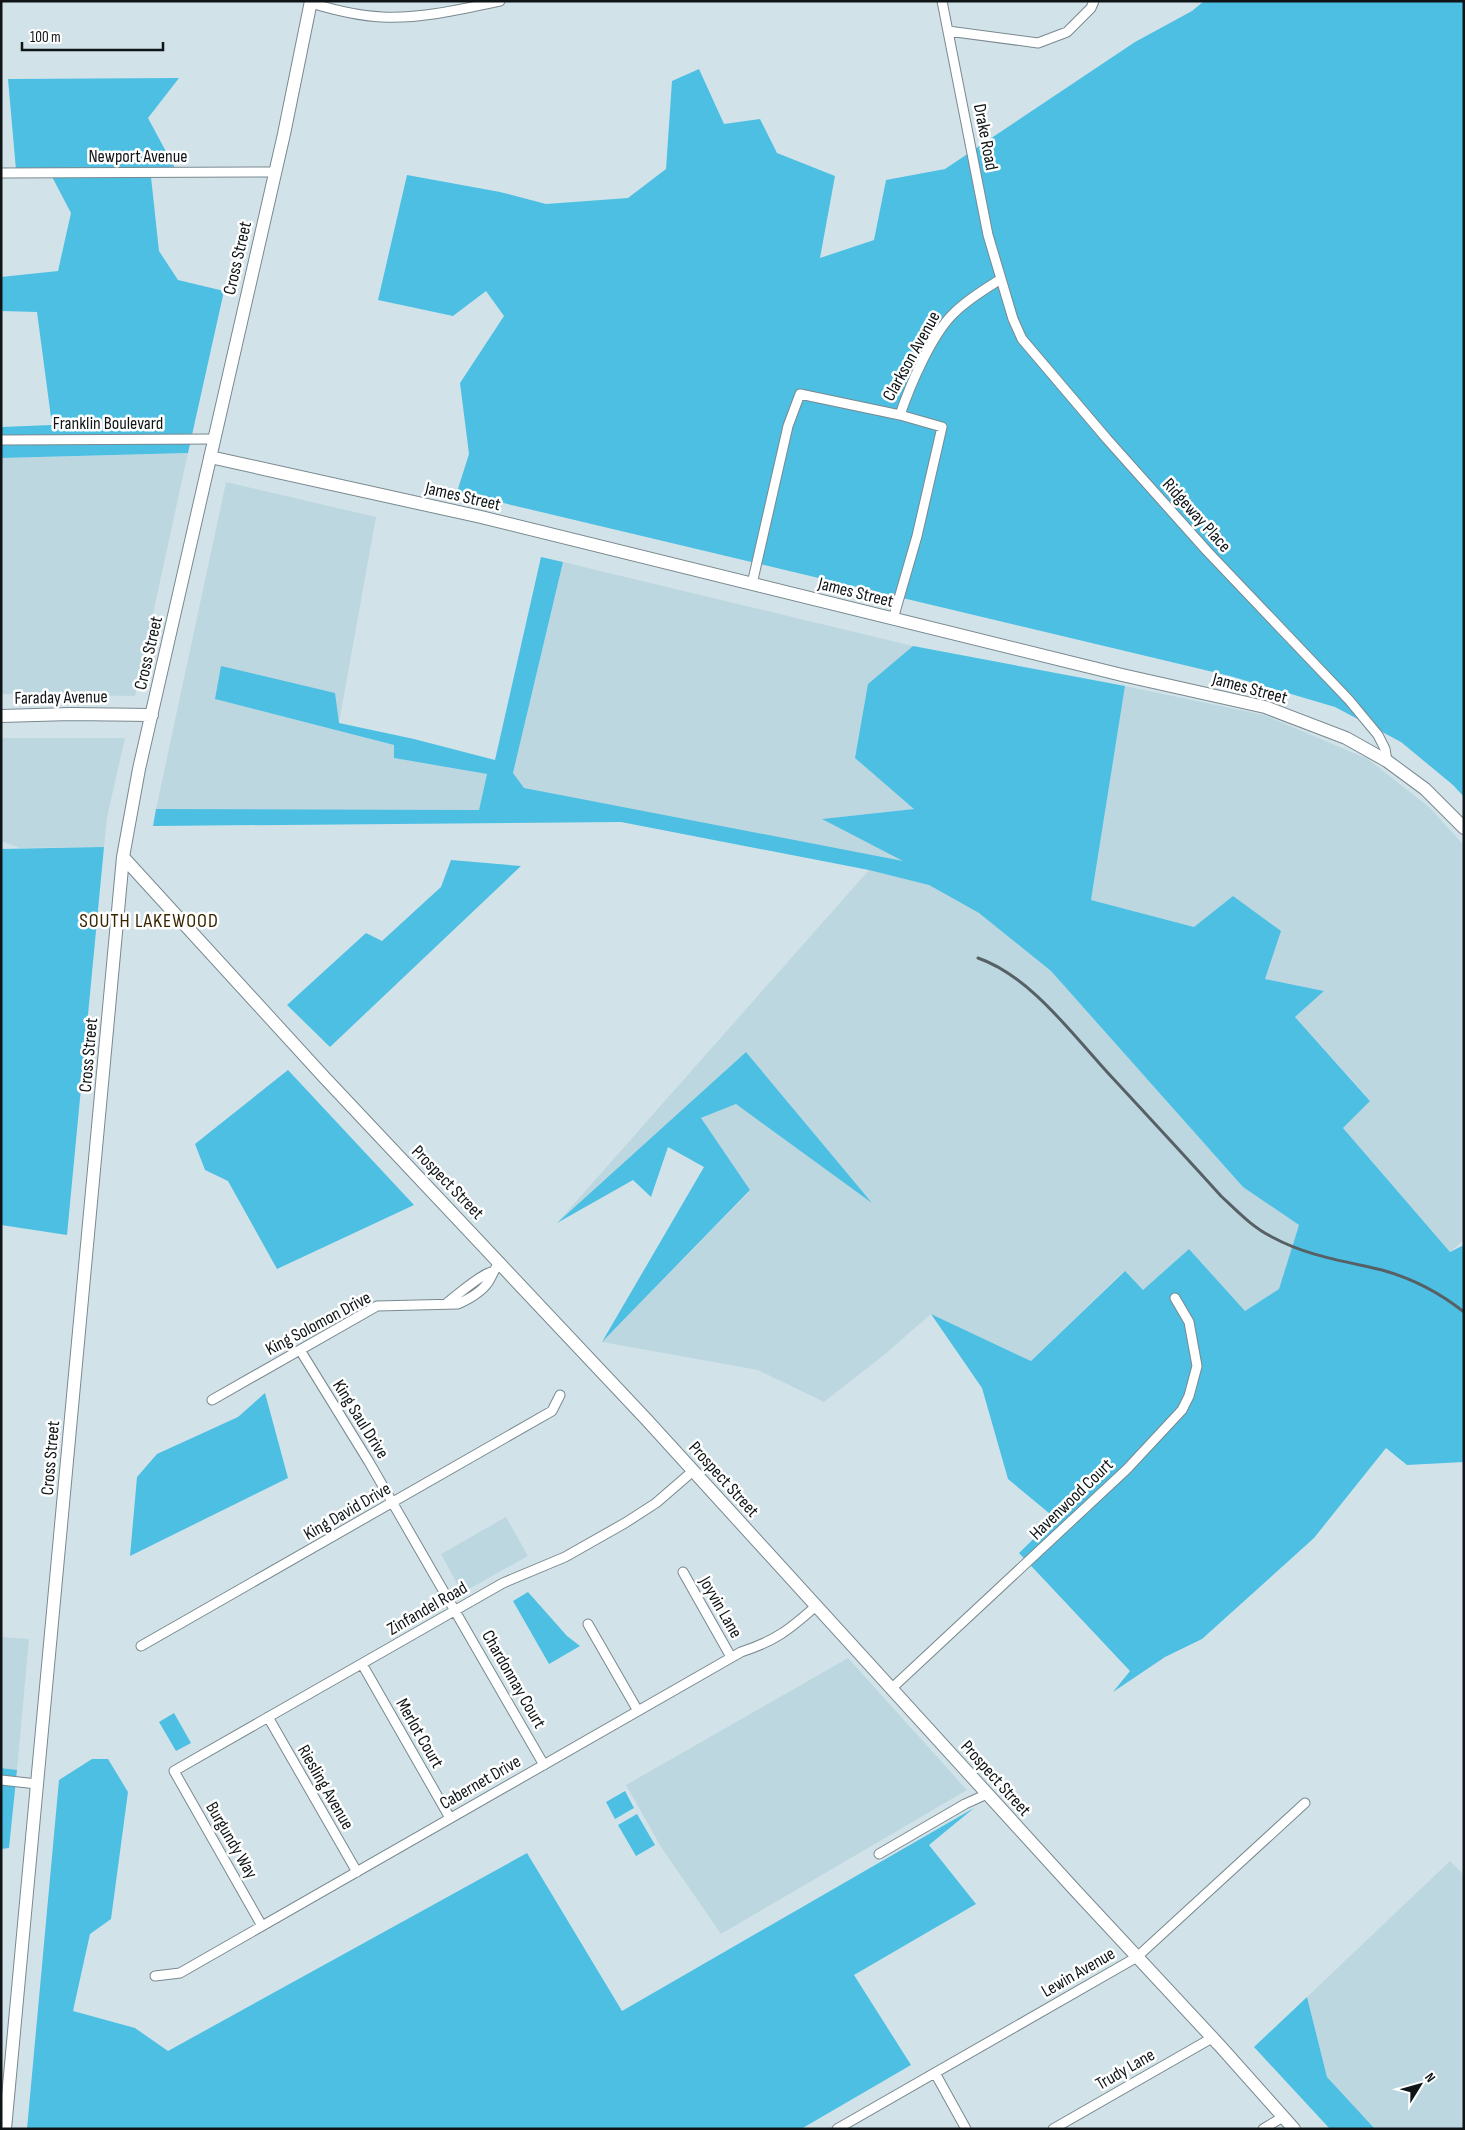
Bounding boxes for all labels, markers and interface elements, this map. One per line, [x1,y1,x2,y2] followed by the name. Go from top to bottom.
[22,20,164,52] scale bar
[30,28,61,47] text: 100 m
[969,102,1002,172] street label: Drake Road
[88,146,188,167] street label: Newport Avenue
[219,219,256,297] street label: Cross Street
[878,308,945,405] street label: Clarkson Avenue
[53,413,163,434] street label: Franklin Boulevard
[1158,474,1235,557] street label: Ridgeway Place
[422,477,503,515] street label: James Street
[815,573,896,612] street label: James Street
[130,614,167,692] street label: Cross Street
[1209,668,1290,709] street label: James Street
[14,686,108,709] street label: Faraday Avenue
[79,909,219,933] district label: SOUTH LAKEWOOD
[75,1016,102,1093] street label: Cross Street
[407,1141,488,1224] street label: Prospect Street
[262,1287,375,1360] street label: King Solomon Drive
[328,1376,393,1463] street label: King Saul Drive
[37,1419,64,1496] street label: Cross Street
[684,1437,763,1522] street label: Prospect Street
[1025,1454,1118,1544] street label: Havenwood Court
[300,1478,394,1545] street label: King David Drive
[694,1572,747,1642] street label: Joyvin Lane
[383,1577,471,1640] street label: Zinfandel Road
[477,1627,550,1732] street label: Chardonnay Court
[391,1695,448,1772] street label: Merlot Court
[956,1736,1035,1821] street label: Prospect Street
[293,1741,358,1833] street label: Riesling Avenue
[436,1751,524,1814] street label: Cabernet Drive
[201,1798,262,1882] street label: Burgundy Way
[1038,1943,1119,2002] street label: Lewin Avenue
[1092,2044,1158,2095] street label: Trudy Lane
[1395,2060,1445,2110] north arrow
[1421,2069,1439,2086] text: N

